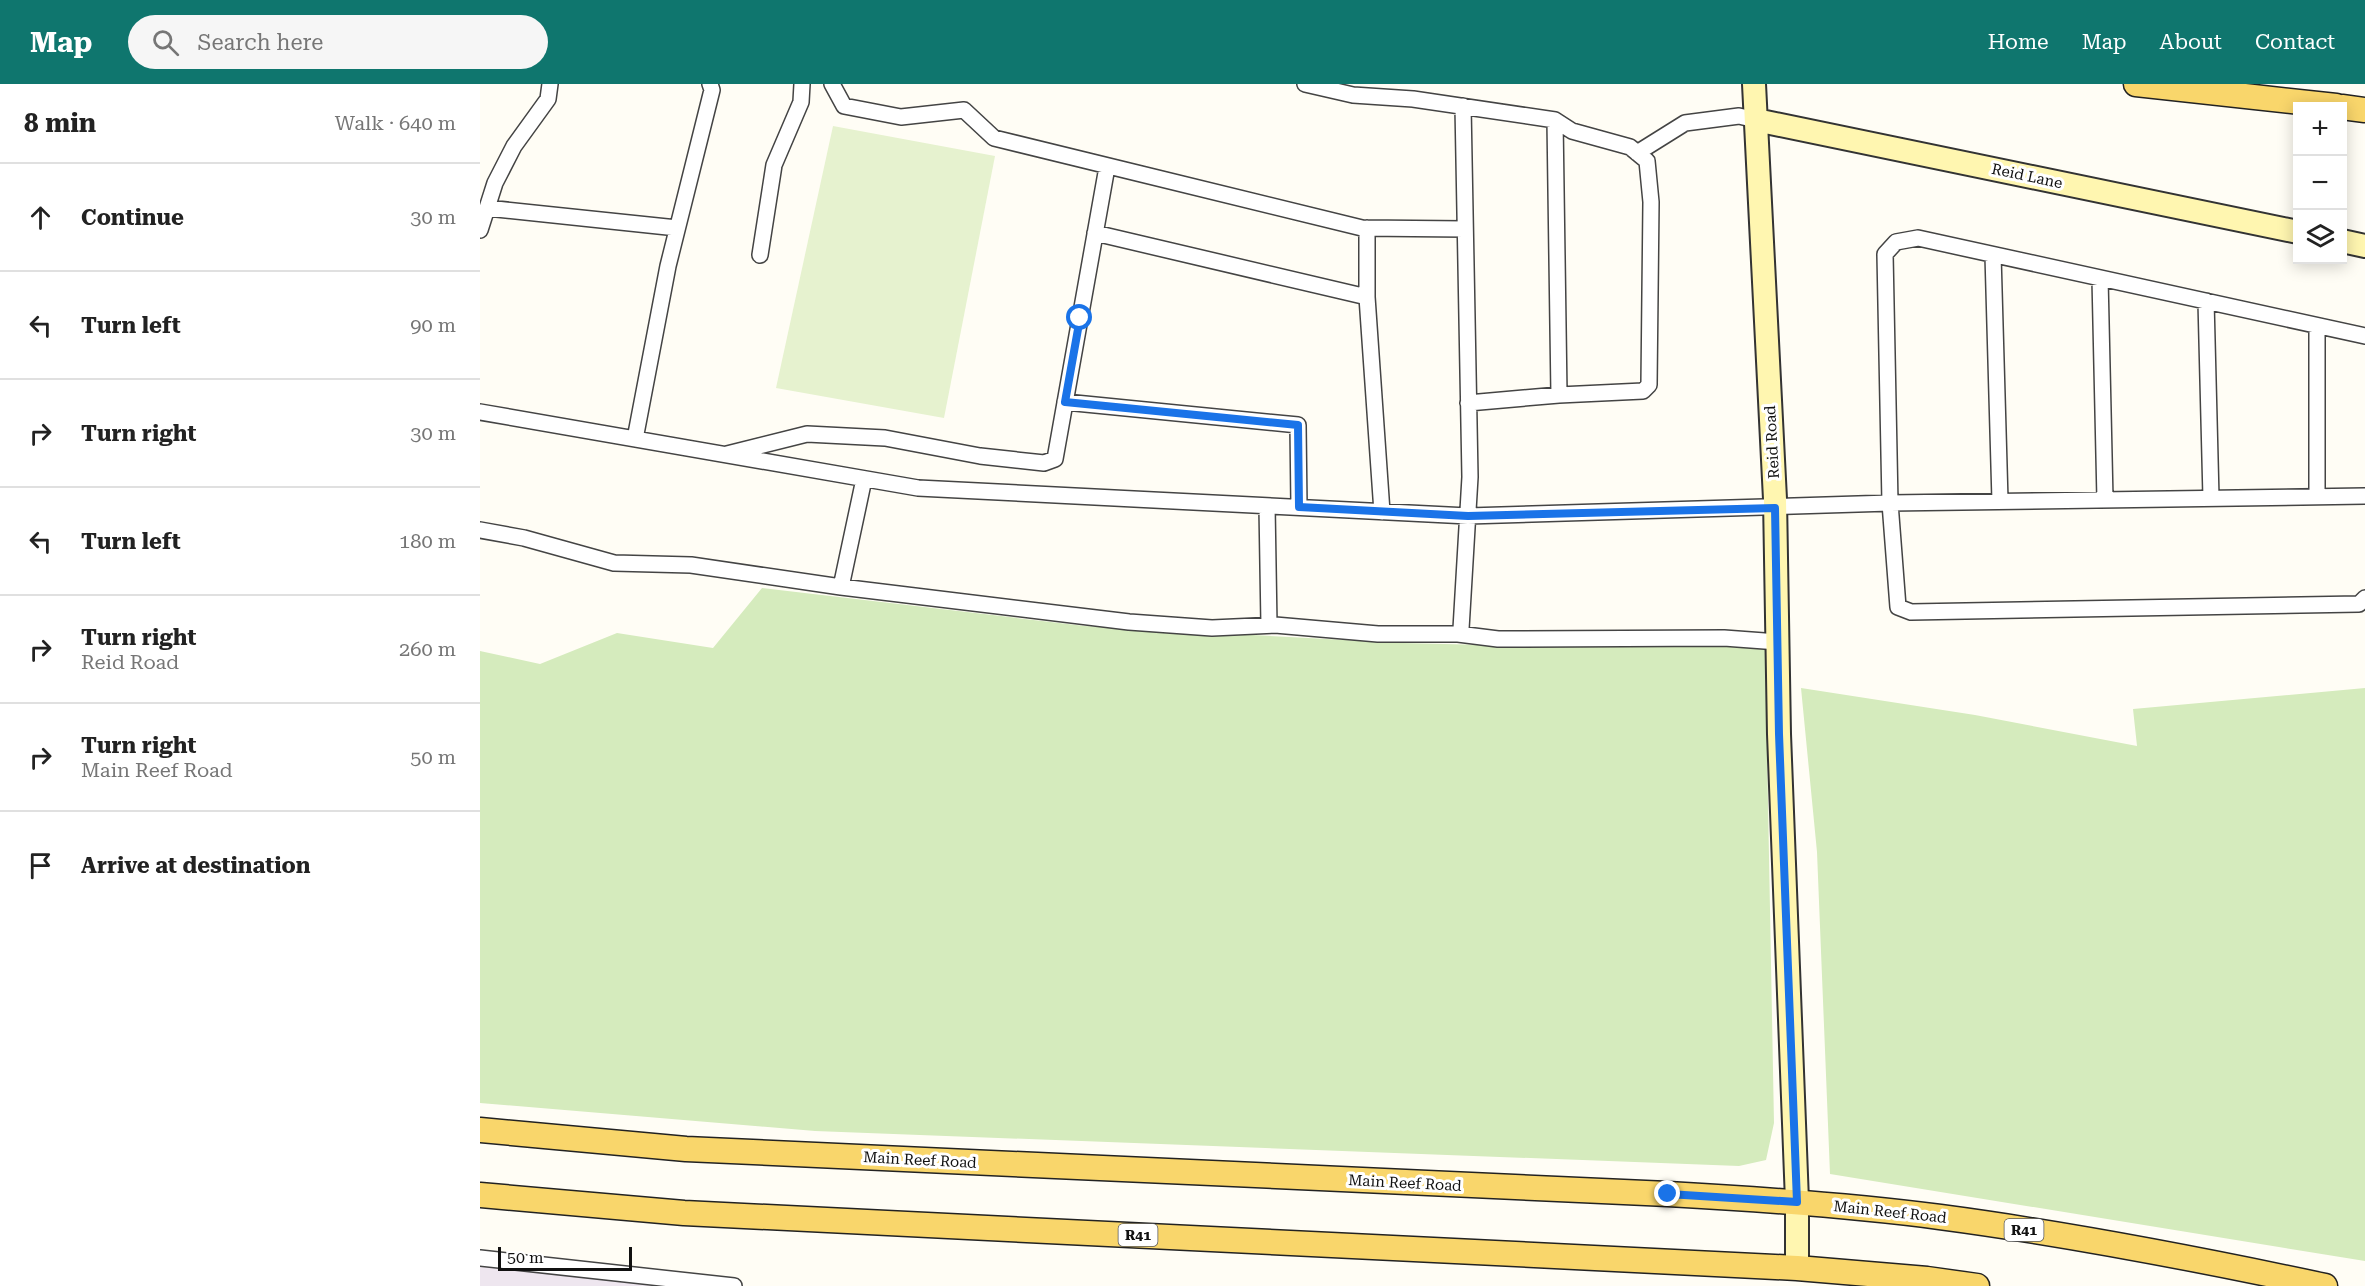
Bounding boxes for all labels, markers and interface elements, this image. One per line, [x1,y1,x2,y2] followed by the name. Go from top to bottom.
[128,15,548,69] search box
[30,26,92,59] text: Map
[149,26,182,59] icon: search
[197,30,323,55] text: Search here
[1988,30,2049,54] text: Home
[2082,30,2127,54] text: Map
[2160,30,2222,54] text: About
[2255,30,2335,54] text: Contact
[2293,102,2347,264] map controls
[2293,102,2347,156] button: +
[24,108,96,138] text: 8 min
[335,111,456,135] text: Walk · 640 m
[2293,156,2347,210] button: −
[1990,160,2064,192] street label: Reid Lane
[24,201,57,234] icon: ahead
[81,205,184,230] text: Continue
[410,205,456,229] text: 30 m
[2293,210,2347,264] button: layers
[1066,304,1092,330] route start
[24,309,57,342] icon: left
[81,313,181,338] text: Turn left
[410,313,456,337] text: 90 m
[1761,404,1783,479] street label: Reid Road
[24,417,57,450] icon: right
[81,421,196,446] text: Turn right
[410,421,456,445] text: 30 m
[24,525,57,558] icon: left
[81,529,181,554] text: Turn left
[399,529,456,553] text: 180 m
[81,625,196,650] text: Turn right
[24,633,57,666] icon: right
[399,637,456,661] text: 260 m
[81,650,179,674] text: Reid Road
[81,733,196,758] text: Turn right
[24,741,57,774] icon: right
[410,745,456,769] text: 50 m
[81,758,233,782] text: Main Reef Road
[24,849,57,882] icon: arrive
[81,853,310,878] text: Arrive at destination
[863,1148,978,1172] street label: Main Reef Road
[1348,1171,1463,1195] street label: Main Reef Road
[1654,1180,1680,1206] route end
[1833,1197,1948,1227] street label: Main Reef Road
[2004,1219,2044,1241] road number: R41
[1118,1224,1158,1246] road number: R41
[498,1244,632,1272] scale bar
[507,1248,544,1267] text: 50 m

